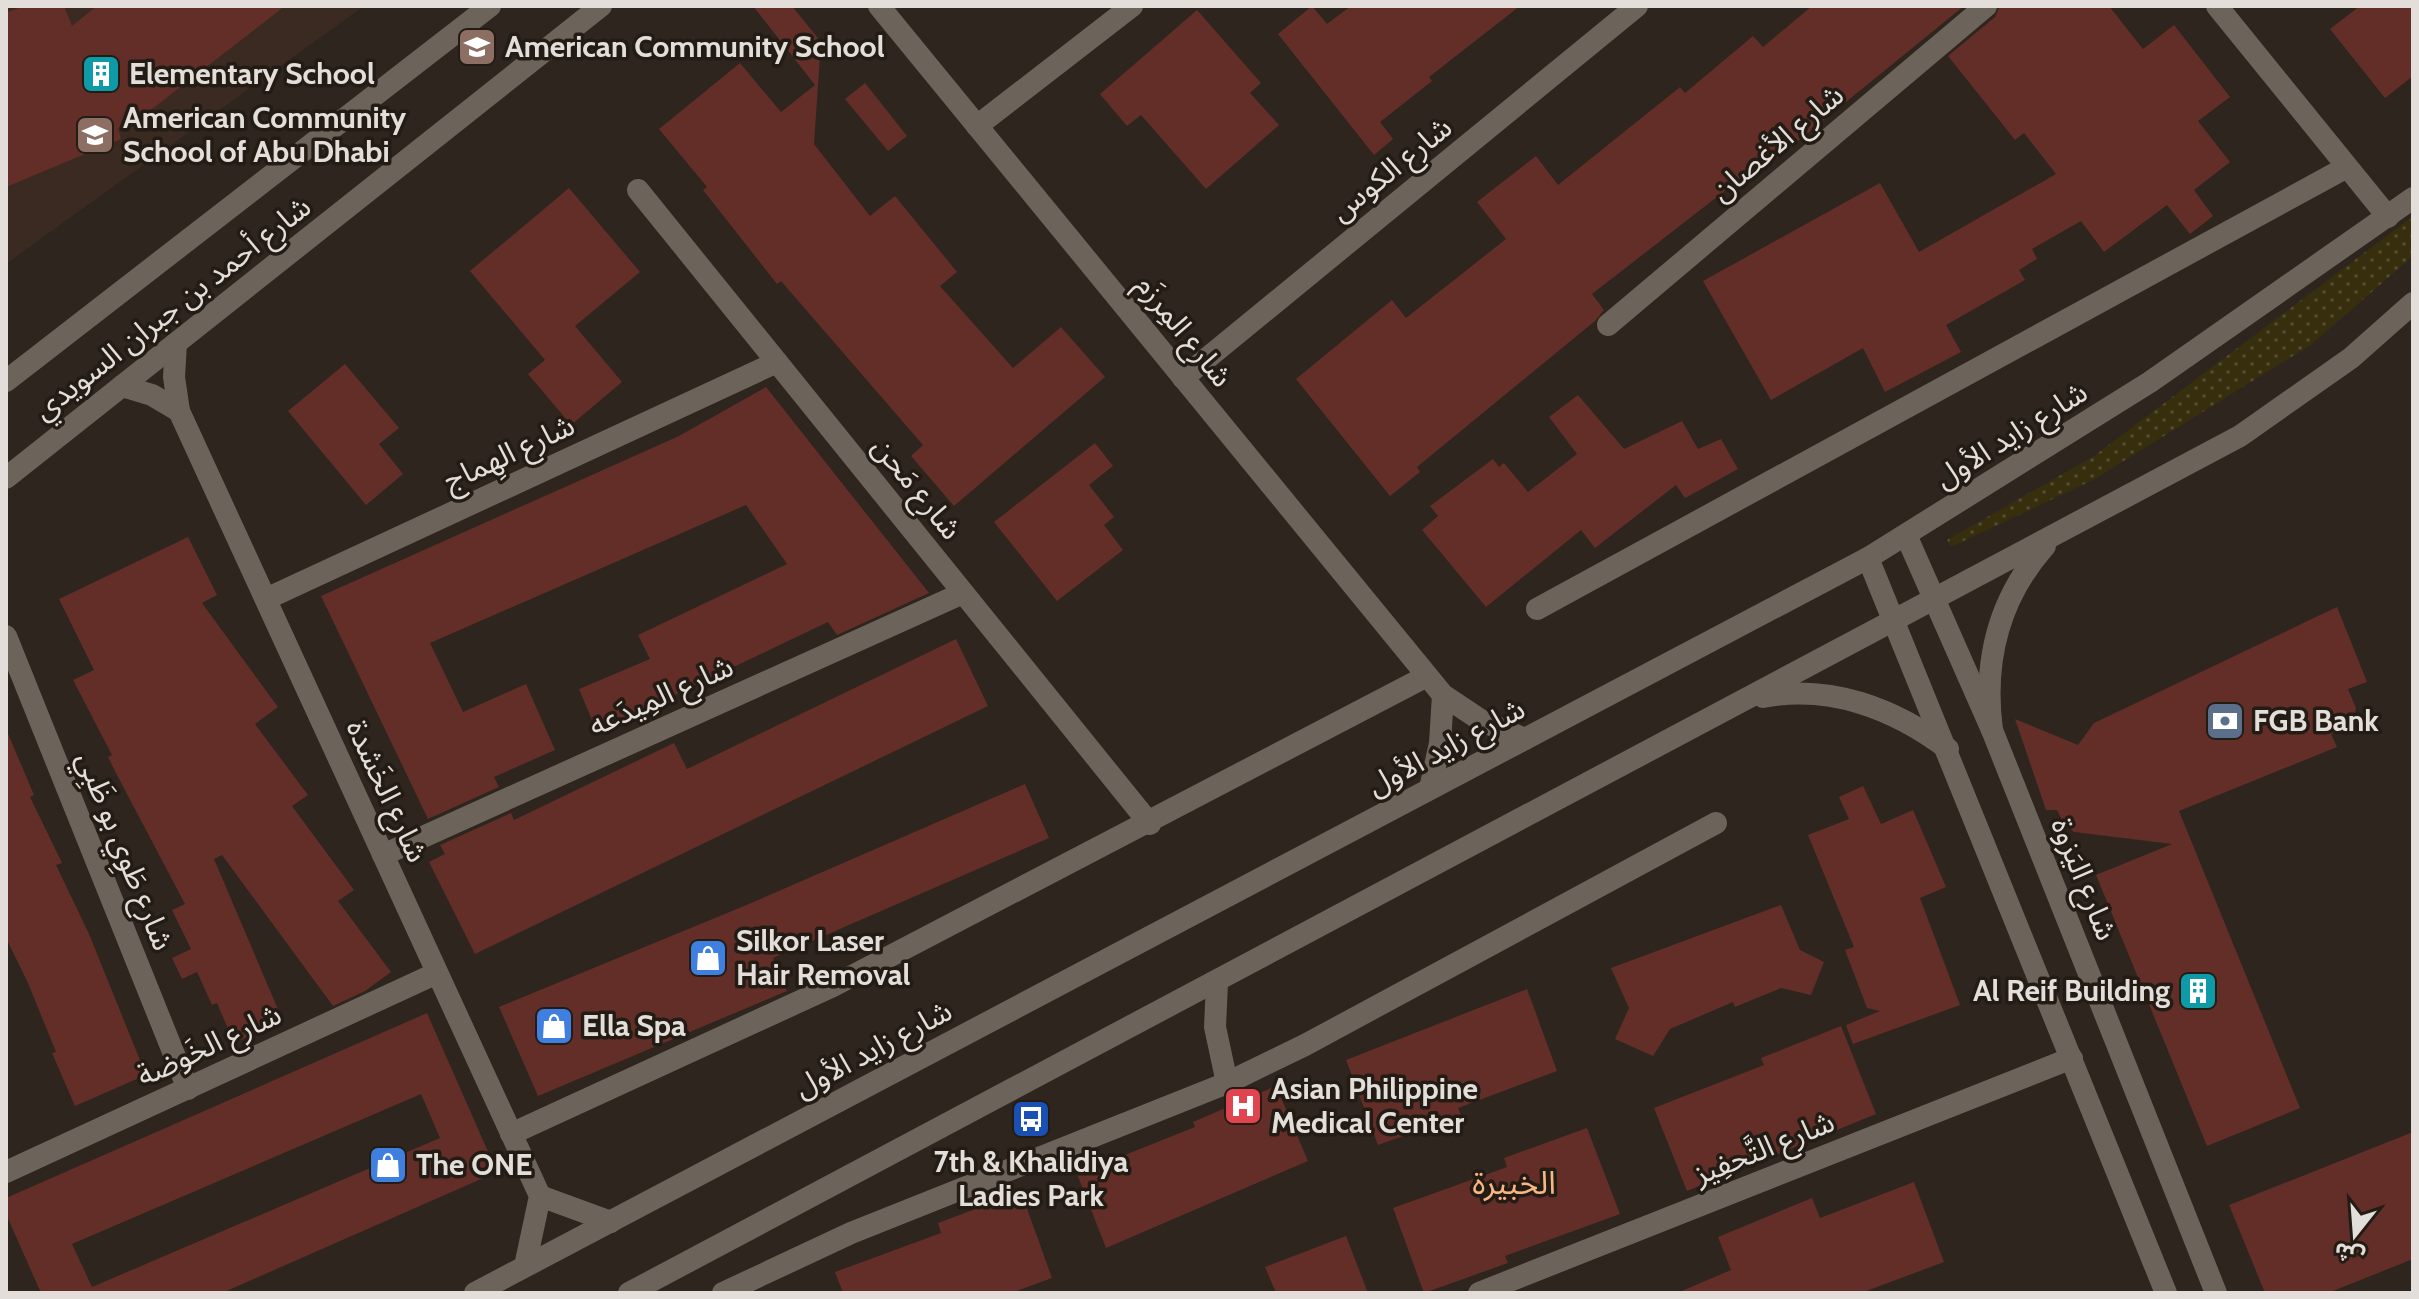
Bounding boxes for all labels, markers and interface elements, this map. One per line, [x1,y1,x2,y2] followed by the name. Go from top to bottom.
[456,26,498,68] school or university icon: American Community School
[505,28,885,65] place label: American Community School
[80,53,122,95] building icon: Elementary School
[129,55,375,92] place label: Elementary School
[1702,76,1853,212] street label: شارع الأغصان
[123,99,407,170] place label: American Community School of Abu Dhabi
[1322,108,1462,232] street label: شارع الكوس
[74,114,116,156] school or university icon: American Community School of Abu Dhabi
[25,188,321,432] street label: شارع أحمد بن جبران السويدي
[1125,267,1241,397] street label: شارع المِرزَم
[1928,373,2096,500] street label: شارع زايد الأول
[437,406,582,503] street label: شارع الهِماج
[862,429,970,549] street label: شارع مَحن
[583,647,740,747] street label: شارع المِيدَعه
[1361,690,1533,807] street label: شارع زايد الأول
[2204,700,2246,742] bank icon: FGB Bank
[2253,702,2379,739] place label: FGB Bank
[335,714,437,870] street label: شارع الخَشدة
[64,746,182,957] street label: شارع طَوِي بو ظَبِي
[2039,812,2126,947] street label: شارع اليَزوة
[736,922,911,993] place label: Silkor Laser Hair Removal
[687,937,729,979] shop icon: Silkor Laser Hair Removal
[2177,970,2219,1012] building icon: Al Reif Building
[1973,972,2170,1009] place label: Al Reif Building
[788,992,960,1109] street label: شارع زايد الأول
[131,995,289,1098] street label: شارع الخَوضة
[533,1005,575,1047] shop icon: Ella Spa
[582,1007,686,1044] place label: Ella Spa
[1271,1070,1478,1141] place label: Asian Philippine Medical Center
[1222,1085,1264,1127] hospital icon: Asian Philippine Medical Center
[1010,1098,1052,1140] bus stop icon: 7th & Khalidiya Ladies Park
[1687,1103,1841,1197] street label: شارع التَّحفِيز
[933,1143,1129,1214] place label: 7th & Khalidiya Ladies Park
[367,1144,409,1186] shop icon: The ONE
[416,1146,532,1183] place label: The ONE
[1472,1163,1556,1202] district label: الخبيرة
[2315,1195,2395,1275] north arrow
[2331,1236,2368,1271] text: ش

